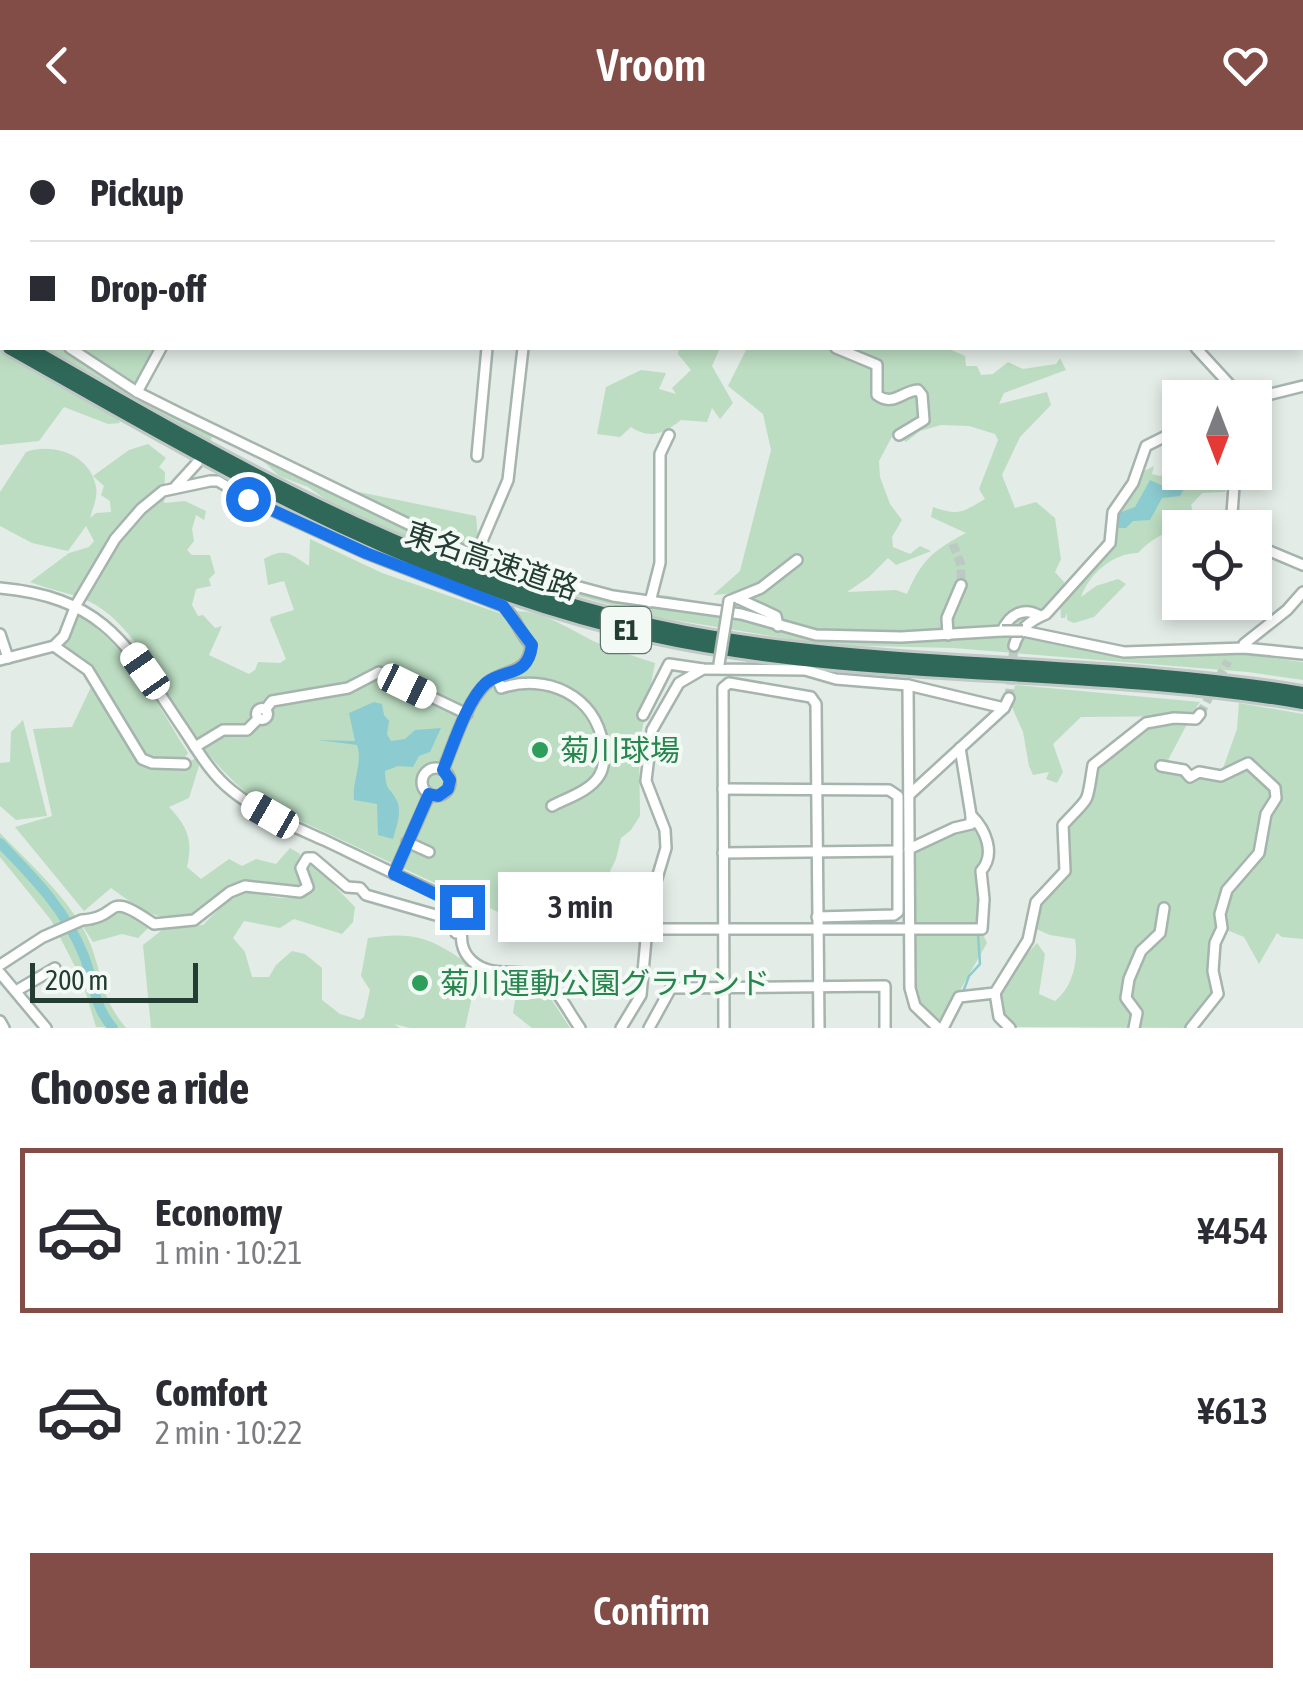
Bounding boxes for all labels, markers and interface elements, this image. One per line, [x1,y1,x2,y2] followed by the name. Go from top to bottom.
[30,38,85,93] icon: back
[1218,38,1273,93] icon: heart
[596,39,707,91] text: Vroom
[90,171,184,214] text: Pickup
[90,267,206,310] text: Drop-off
[1162,380,1272,490] north arrow
[1162,380,1272,620] map controls
[226,477,271,522] route start
[1162,510,1272,620] button: locate
[401,515,583,605] street label: 東名高速道路
[601,607,651,653] road number: E1
[116,638,174,704] car
[373,659,441,713] car
[560,733,680,767] place label: 菊川球場
[529,739,551,761] marker: 菊川球場
[237,787,303,843] car
[497,872,662,942] callout: 3 min
[440,885,485,930] route end
[548,888,613,925] text: 3 min
[30,958,198,1003] scale bar
[45,964,108,996] text: 200 m
[440,966,770,1000] place label: 菊川運動公園グラウンド
[409,972,431,994] marker: 菊川運動公園グラウンド
[30,1062,249,1114] text: Choose a ride
[35,1186,125,1276] icon: car
[155,1191,282,1234] text: Economy
[1198,1209,1268,1252] text: ¥454
[155,1234,302,1271] text: 1 min · 10:21
[35,1366,125,1456] icon: car
[155,1371,267,1414] text: Comfort
[1198,1389,1268,1432] text: ¥613
[155,1414,302,1451] text: 2 min · 10:22
[30,1553,1273,1668] button: Confirm

